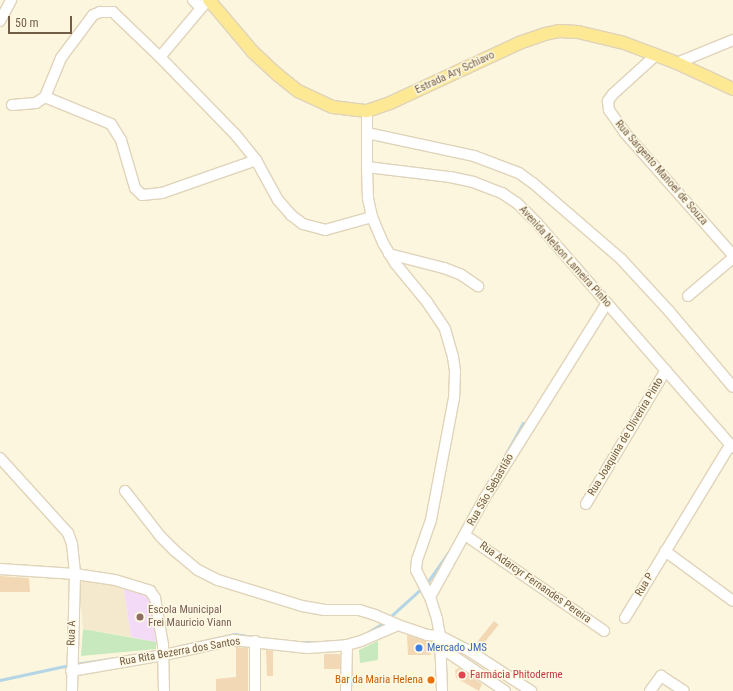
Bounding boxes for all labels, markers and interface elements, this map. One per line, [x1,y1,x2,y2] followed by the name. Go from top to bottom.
[10,8,74,34] scale bar
[15,16,39,30] text: 50 m
[413,49,497,97] street label: Estrada Ary Schiavo
[612,118,710,228] street label: Rua Sargento Manoel de Souza
[516,204,614,310] street label: Avenida Nelson Lameira Pinho
[585,376,667,498] street label: Rua Joaquina de Oliverira Pinto
[465,452,517,528] street label: Rua São Sebastião
[477,539,593,627] street label: Rua Adarcyr Fernandes Pereira
[633,571,657,599] street label: Rua P
[148,604,232,630] place label: Escola Municipal Frei Mauricio Viann
[135,612,145,622] marker: Escola Municipal Frei Mauricio Viann
[65,620,79,646] street label: Rua A
[119,635,241,669] street label: Rua Rita Bezerra dos Santos
[427,641,487,655] place label: Mercado JMS
[414,643,424,653] marker: Mercado JMS
[470,668,563,682] place label: Farmácia Phitoderme
[457,670,467,680] marker: Farmácia Phitoderme
[335,673,423,687] place label: Bar da Maria Helena
[426,675,436,685] marker: Bar da Maria Helena

